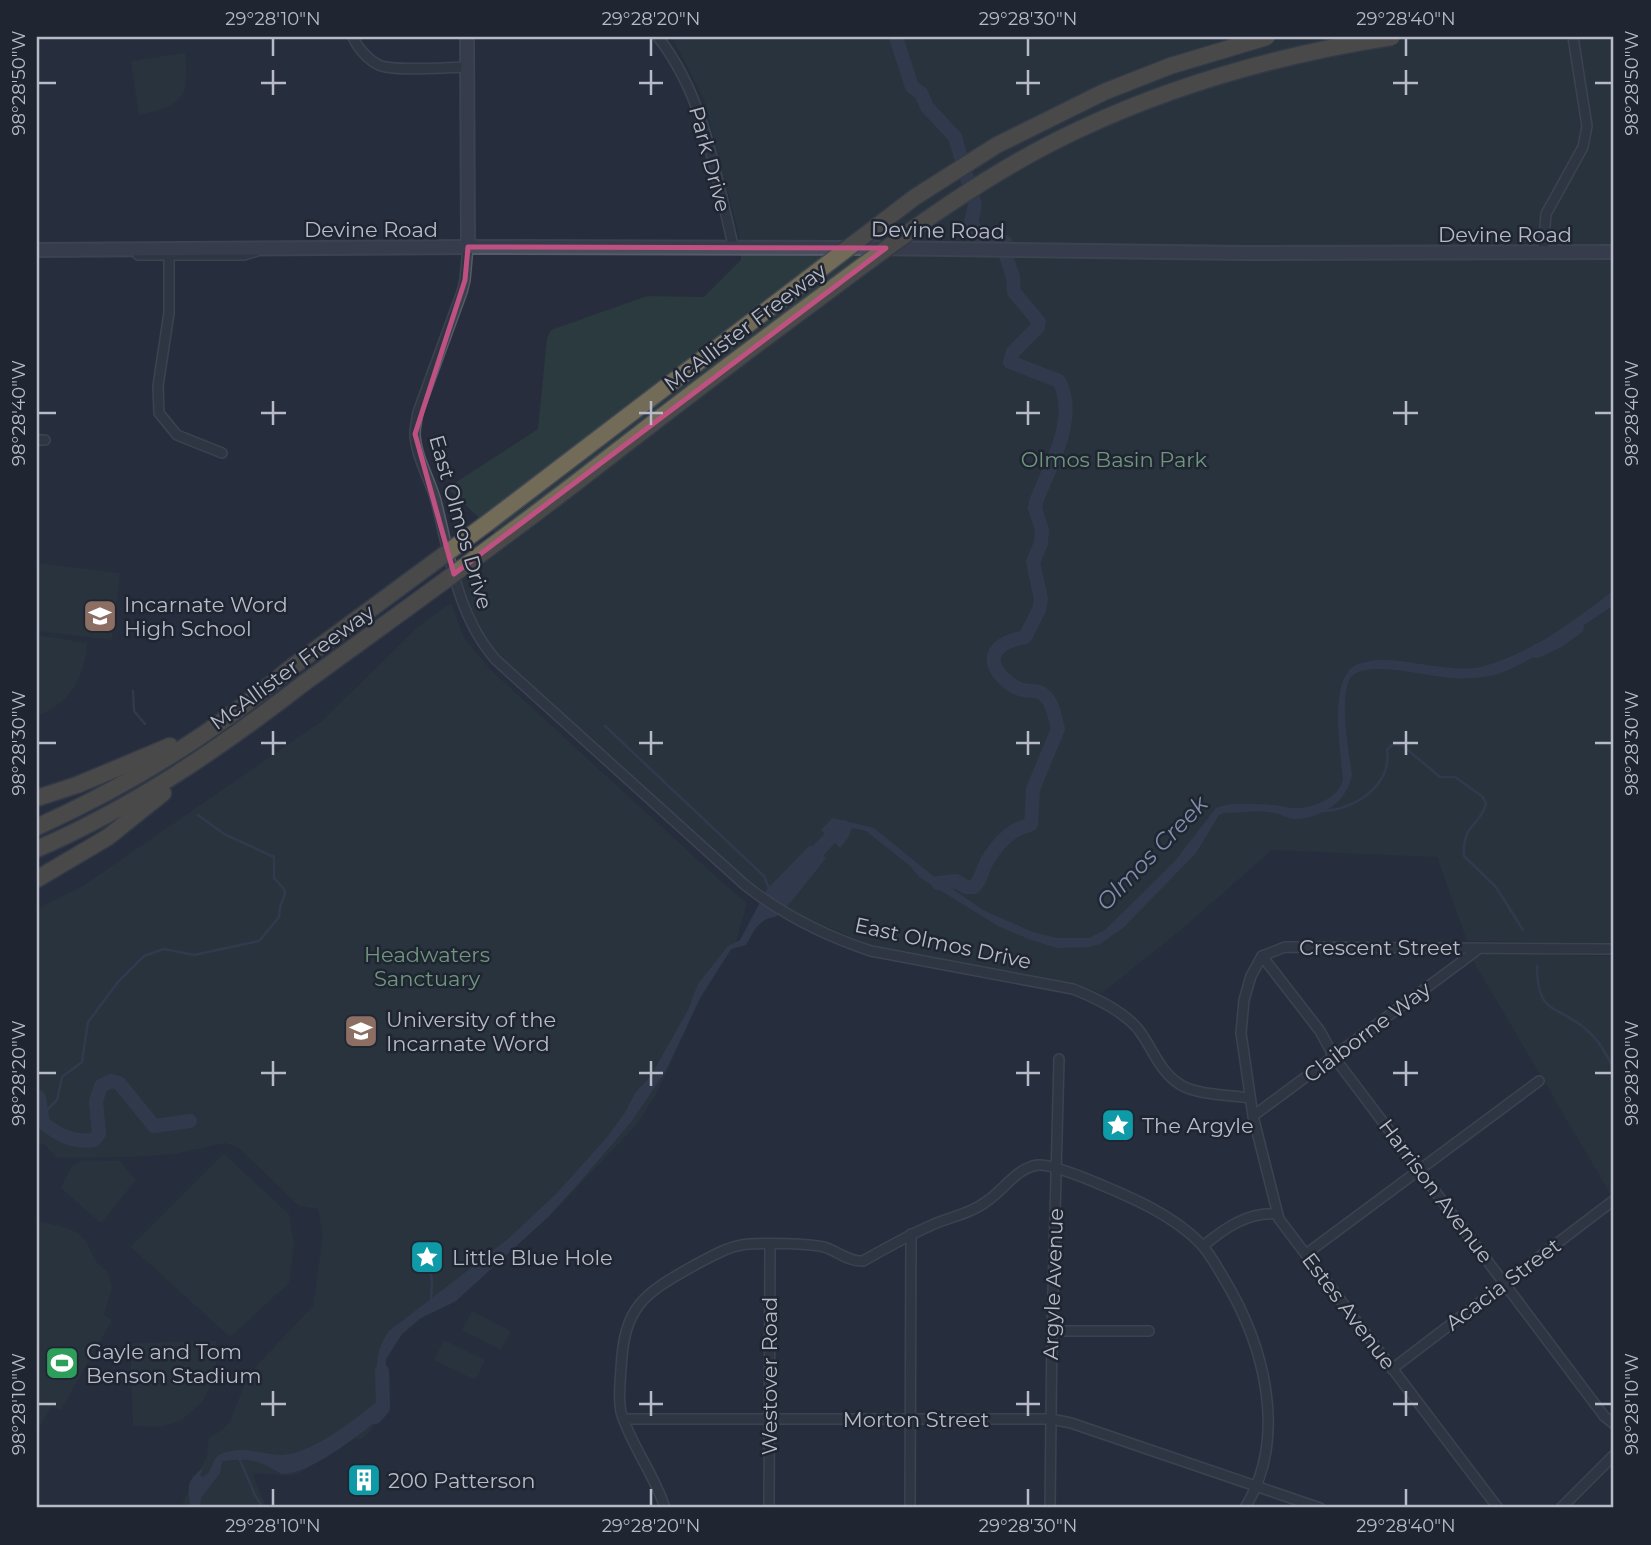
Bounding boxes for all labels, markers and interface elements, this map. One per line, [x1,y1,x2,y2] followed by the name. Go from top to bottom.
[225,8,321,30] text: 29°28'10"N
[602,8,700,30] text: 29°28'20"N
[979,8,1077,30] text: 29°28'30"N
[1356,8,1456,30] text: 29°28'40"N
[8,30,30,136] text: 98°28'50"W
[1621,30,1643,136] text: 98°28'50"W
[684,103,736,215] street label: Park Drive
[871,216,1005,244] street label: Devine Road
[304,217,438,242] street label: Devine Road
[1438,222,1572,247] street label: Devine Road
[659,257,832,396] street label: McAllister Freeway
[8,360,30,466] text: 98°28'40"W
[1621,360,1643,466] text: 98°28'40"W
[424,432,498,612] street label: East Olmos Drive
[1021,447,1208,472] park label: Olmos Basin Park
[124,592,288,641] place label: Incarnate Word High School
[81,597,119,635] school or university icon: Incarnate Word High School
[205,599,379,735] street label: McAllister Freeway
[8,690,30,796] text: 98°28'30"W
[1621,690,1643,796] text: 98°28'30"W
[1090,789,1215,916] water label: Olmos Creek
[852,912,1034,974] street label: East Olmos Drive
[1299,935,1461,960] street label: Crescent Street
[364,942,490,991] park label: Headwaters Sanctuary
[1299,976,1436,1088] street label: Claiborne Way
[386,1007,556,1056] place label: University of the Incarnate Word
[342,1012,380,1050] school or university icon: University of the Incarnate Word
[8,1020,30,1126] text: 98°28'20"W
[1621,1020,1643,1126] text: 98°28'20"W
[1099,1106,1137,1144] place icon: The Argyle
[1142,1113,1254,1138] place label: The Argyle
[1374,1114,1498,1268] street label: Harrison Avenue
[1038,1208,1068,1360] street label: Argyle Avenue
[1440,1233,1566,1335] street label: Acacia Street
[408,1238,446,1276] place icon: Little Blue Hole
[452,1245,613,1270] place label: Little Blue Hole
[1297,1248,1401,1374] street label: Estes Avenue
[757,1297,782,1455] street label: Westover Road
[86,1339,262,1388] place label: Gayle and Tom Benson Stadium
[43,1344,81,1382] sports icon: Gayle and Tom Benson Stadium
[8,1353,30,1455] text: 98°28'10"W
[1621,1353,1643,1455] text: 98°28'10"W
[843,1407,989,1432] street label: Morton Street
[345,1461,383,1499] building icon: 200 Patterson
[388,1468,535,1493] place label: 200 Patterson
[225,1515,321,1537] text: 29°28'10"N
[602,1515,700,1537] text: 29°28'20"N
[979,1515,1077,1537] text: 29°28'30"N
[1356,1515,1456,1537] text: 29°28'40"N

